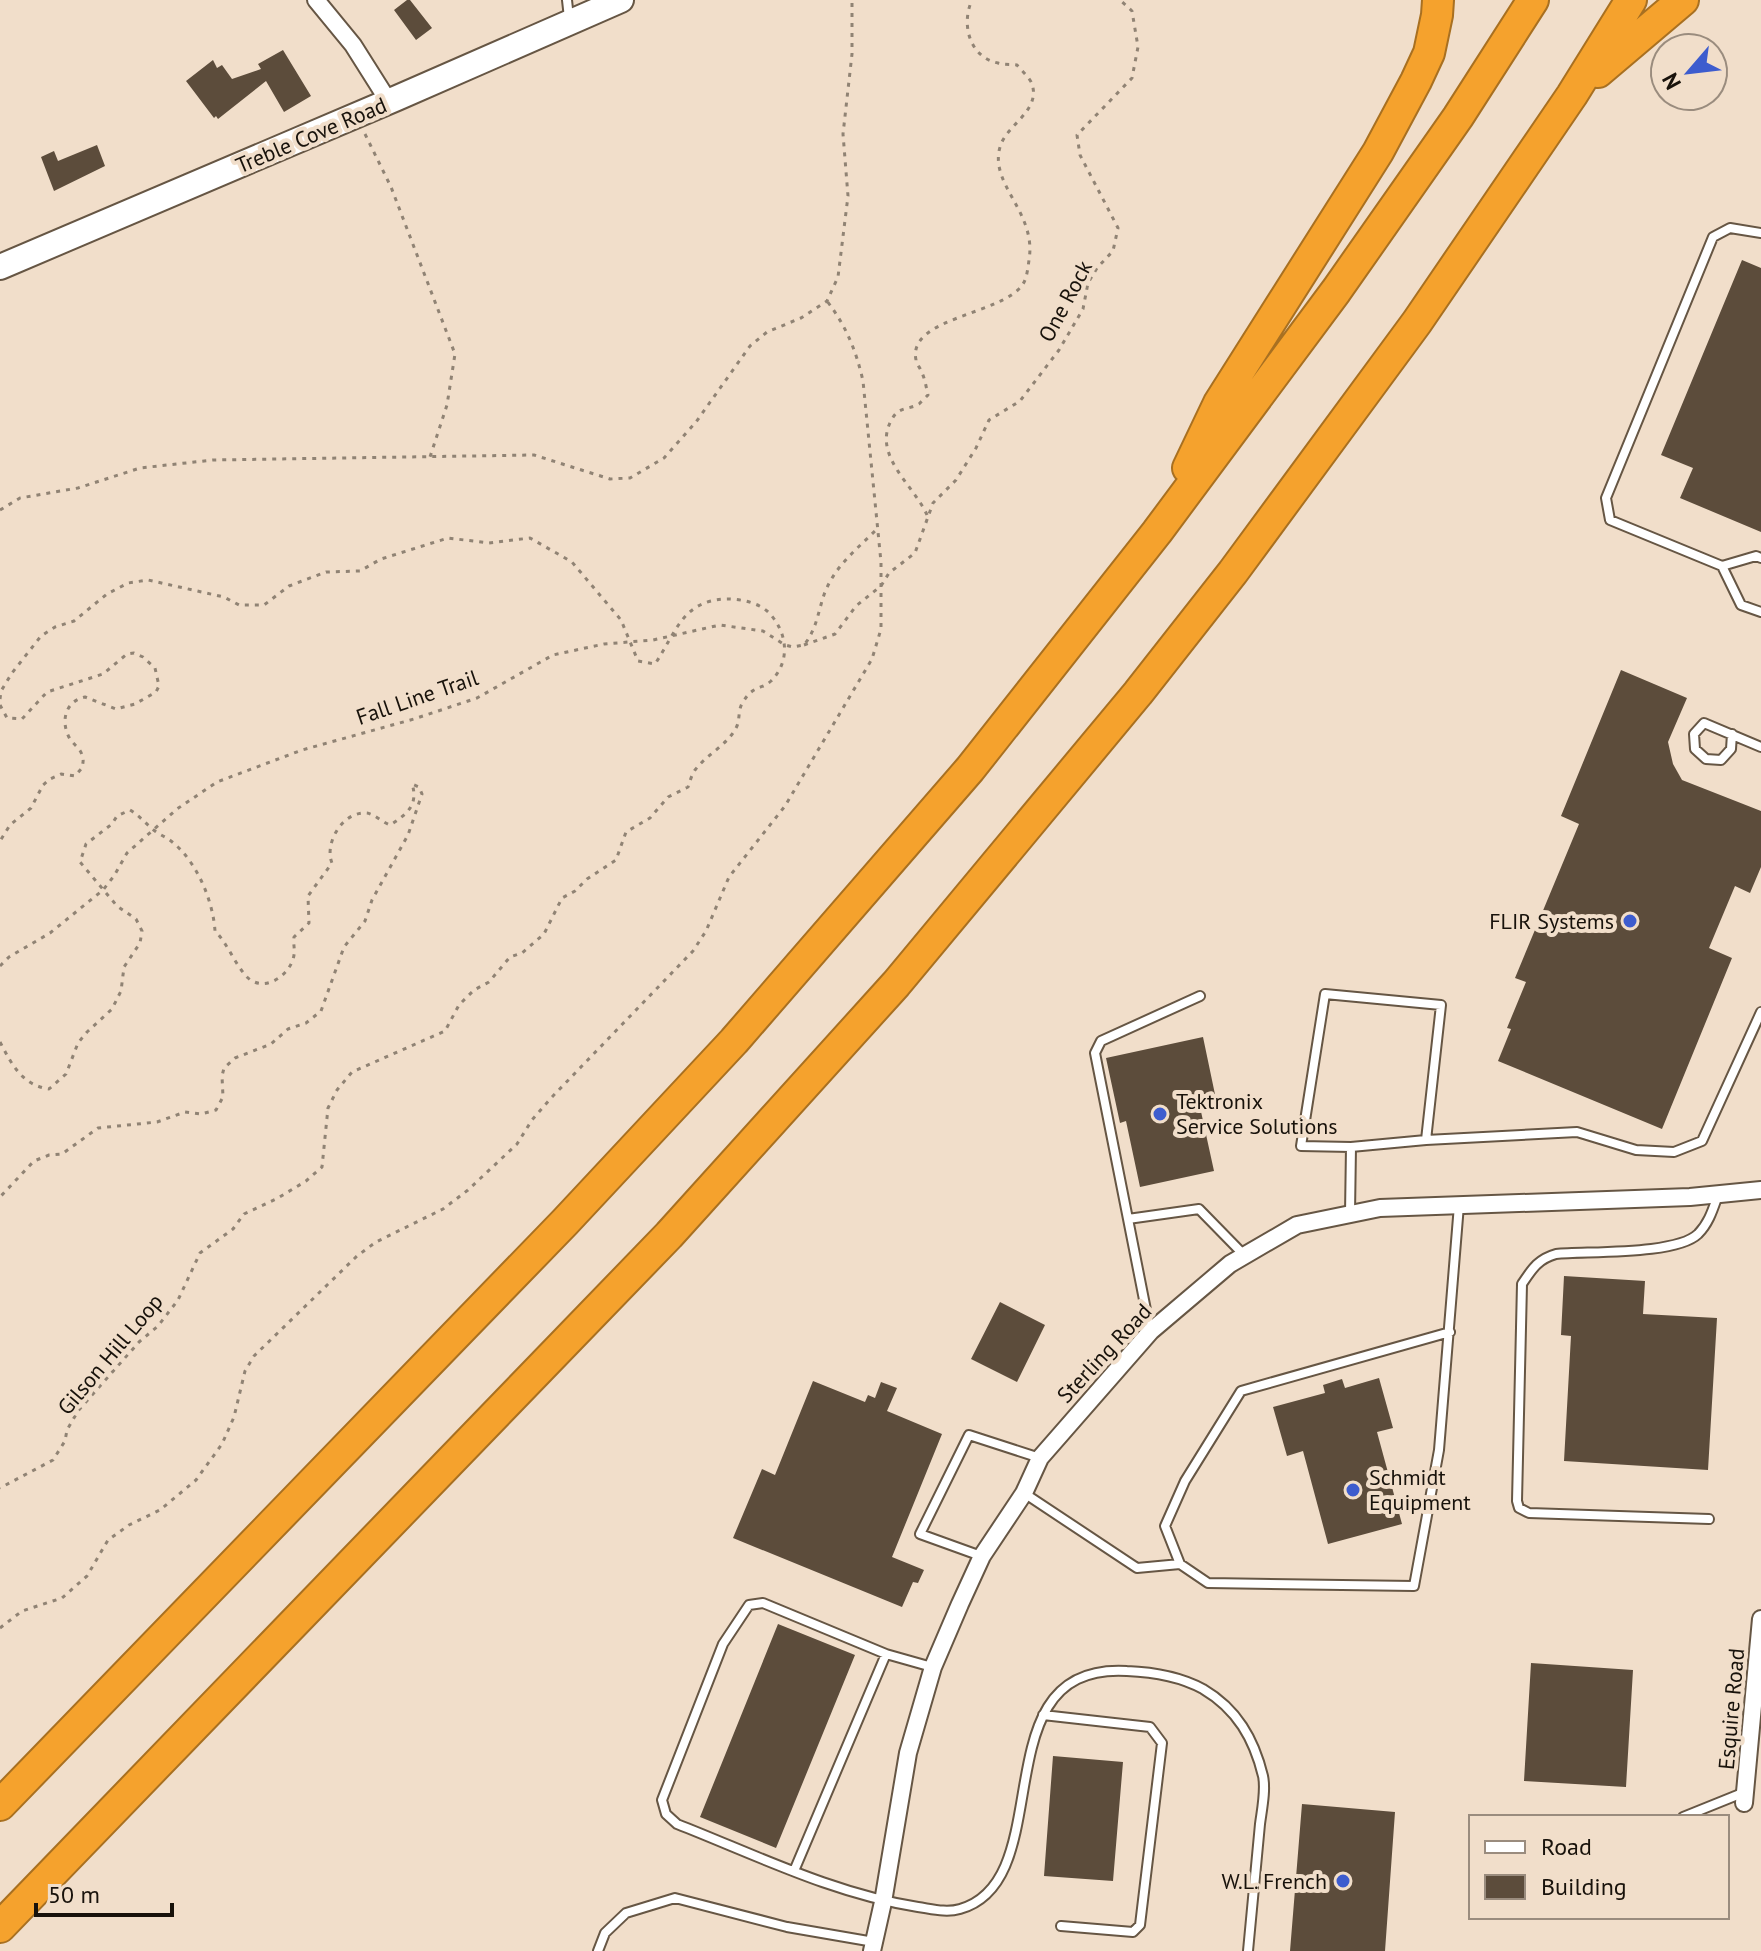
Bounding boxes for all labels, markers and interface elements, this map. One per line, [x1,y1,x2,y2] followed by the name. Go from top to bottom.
[1649,32,1729,112] north arrow
[1656,68,1687,94] text: N
[231,91,391,179] street label: Treble Cove Road
[1032,255,1098,347] street label: One Rock
[352,663,482,731] street label: Fall Line Trail
[1489,907,1614,935] place label: FLIR Systems
[1621,912,1639,930] marker: FLIR Systems
[1176,1087,1338,1140] place label: Tektronix Service Solutions
[1151,1105,1169,1123] marker: Tektronix Service Solutions
[51,1288,169,1420] street label: Gilson Hill Loop
[1051,1297,1157,1409] street label: Sterling Road
[1369,1463,1471,1516] place label: Schmidt Equipment
[1344,1481,1362,1499] marker: Schmidt Equipment
[1712,1647,1750,1771] street label: Esquire Road
[1469,1815,1729,1919] legend
[1541,1831,1592,1862] text: Road
[36,1867,172,1917] scale bar
[1221,1867,1327,1895] place label: W.L. French
[1541,1871,1627,1902] text: Building
[1334,1872,1352,1890] marker: W.L. French
[48,1879,100,1910] text: 50 m

